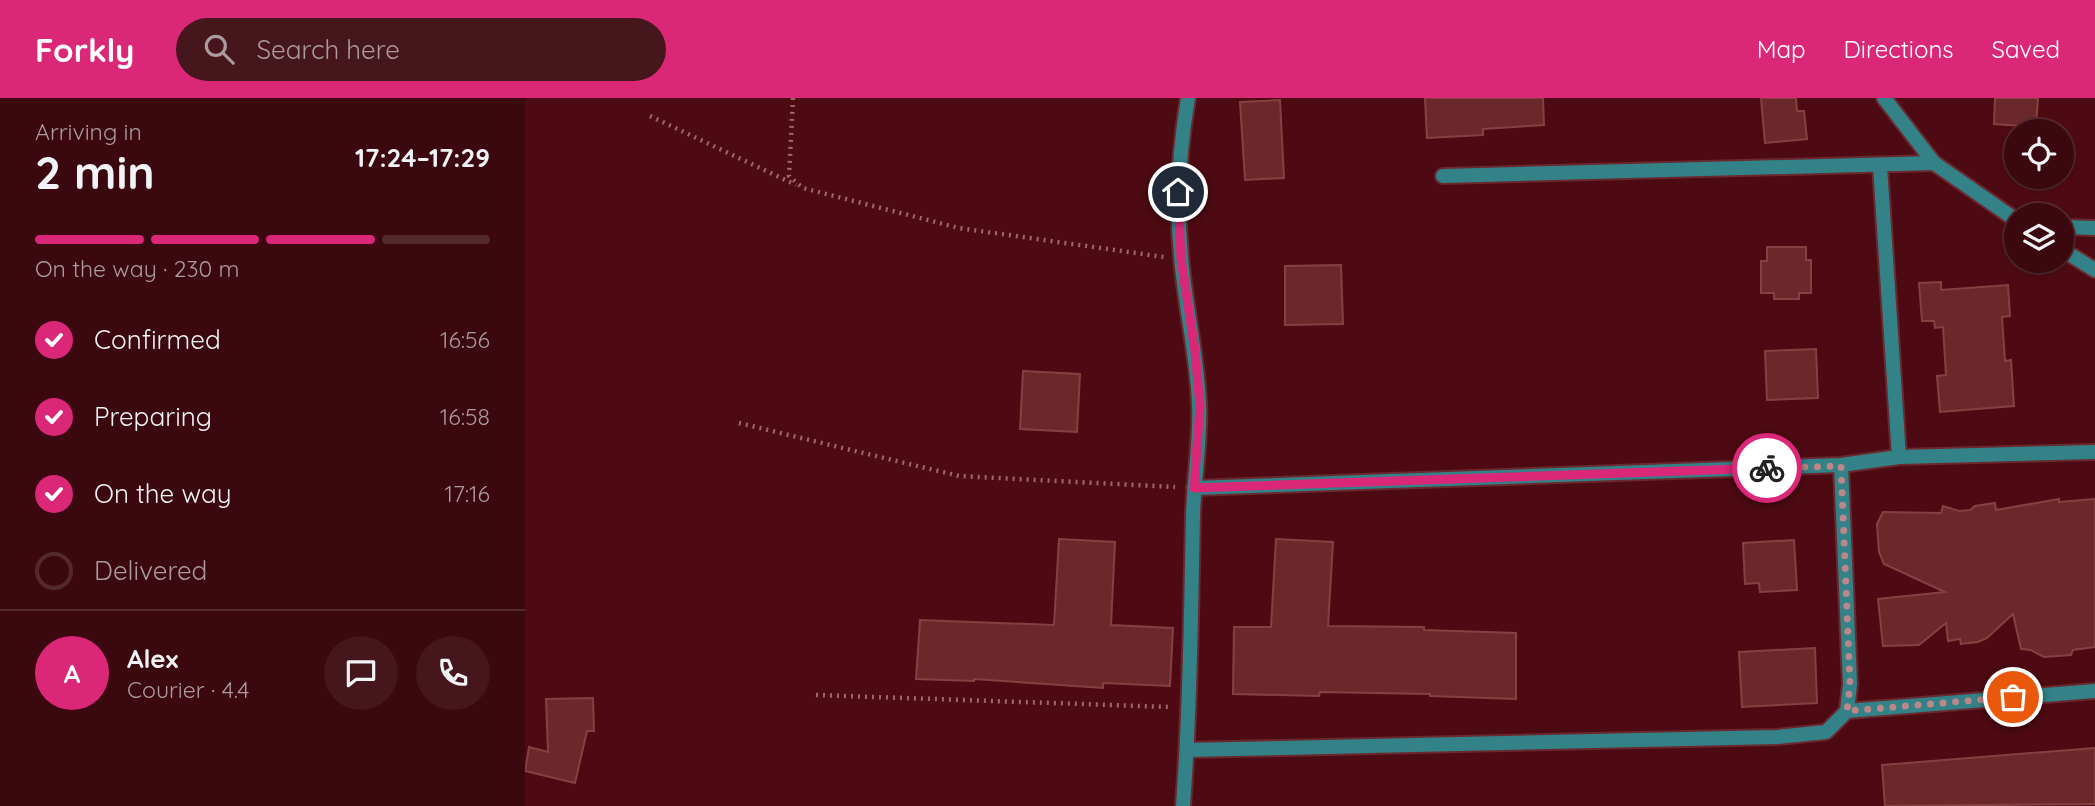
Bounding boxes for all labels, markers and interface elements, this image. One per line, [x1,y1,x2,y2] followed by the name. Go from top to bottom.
[176,18,666,81] search box
[35,29,134,70] text: Forkly
[200,30,238,68] icon: search
[256,33,400,66] text: Search here
[1757,34,1806,64] text: Map
[1844,34,1954,64] text: Directions
[1992,34,2060,64] text: Saved
[35,117,142,146] text: Arriving in
[2004,119,2074,273] map controls
[2004,119,2074,189] button: locate
[355,141,490,174] text: 17:24–17:29
[35,143,155,201] text: 2 min
[1148,162,1208,222] pin
[1159,173,1197,211] icon: home
[2004,203,2074,273] button: layers
[35,254,240,283] text: On the way · 230 m
[35,321,73,359] icon: check
[94,323,221,356] text: Confirmed
[440,325,490,354] text: 16:56
[35,398,73,436] icon: check
[94,400,212,433] text: Preparing
[440,402,490,431] text: 16:58
[1732,433,1802,503] courier
[1748,449,1786,487] icon: bike
[35,475,73,513] icon: check
[94,477,232,510] text: On the way
[445,479,490,508] text: 17:16
[94,554,207,587] text: Delivered
[324,636,398,710] button: chat
[416,636,490,710] button: phone
[127,642,178,675] text: Alex
[64,657,80,690] text: A
[1983,667,2043,727] pin
[127,675,249,704] text: Courier · 4.4
[1994,678,2032,716] icon: bag

